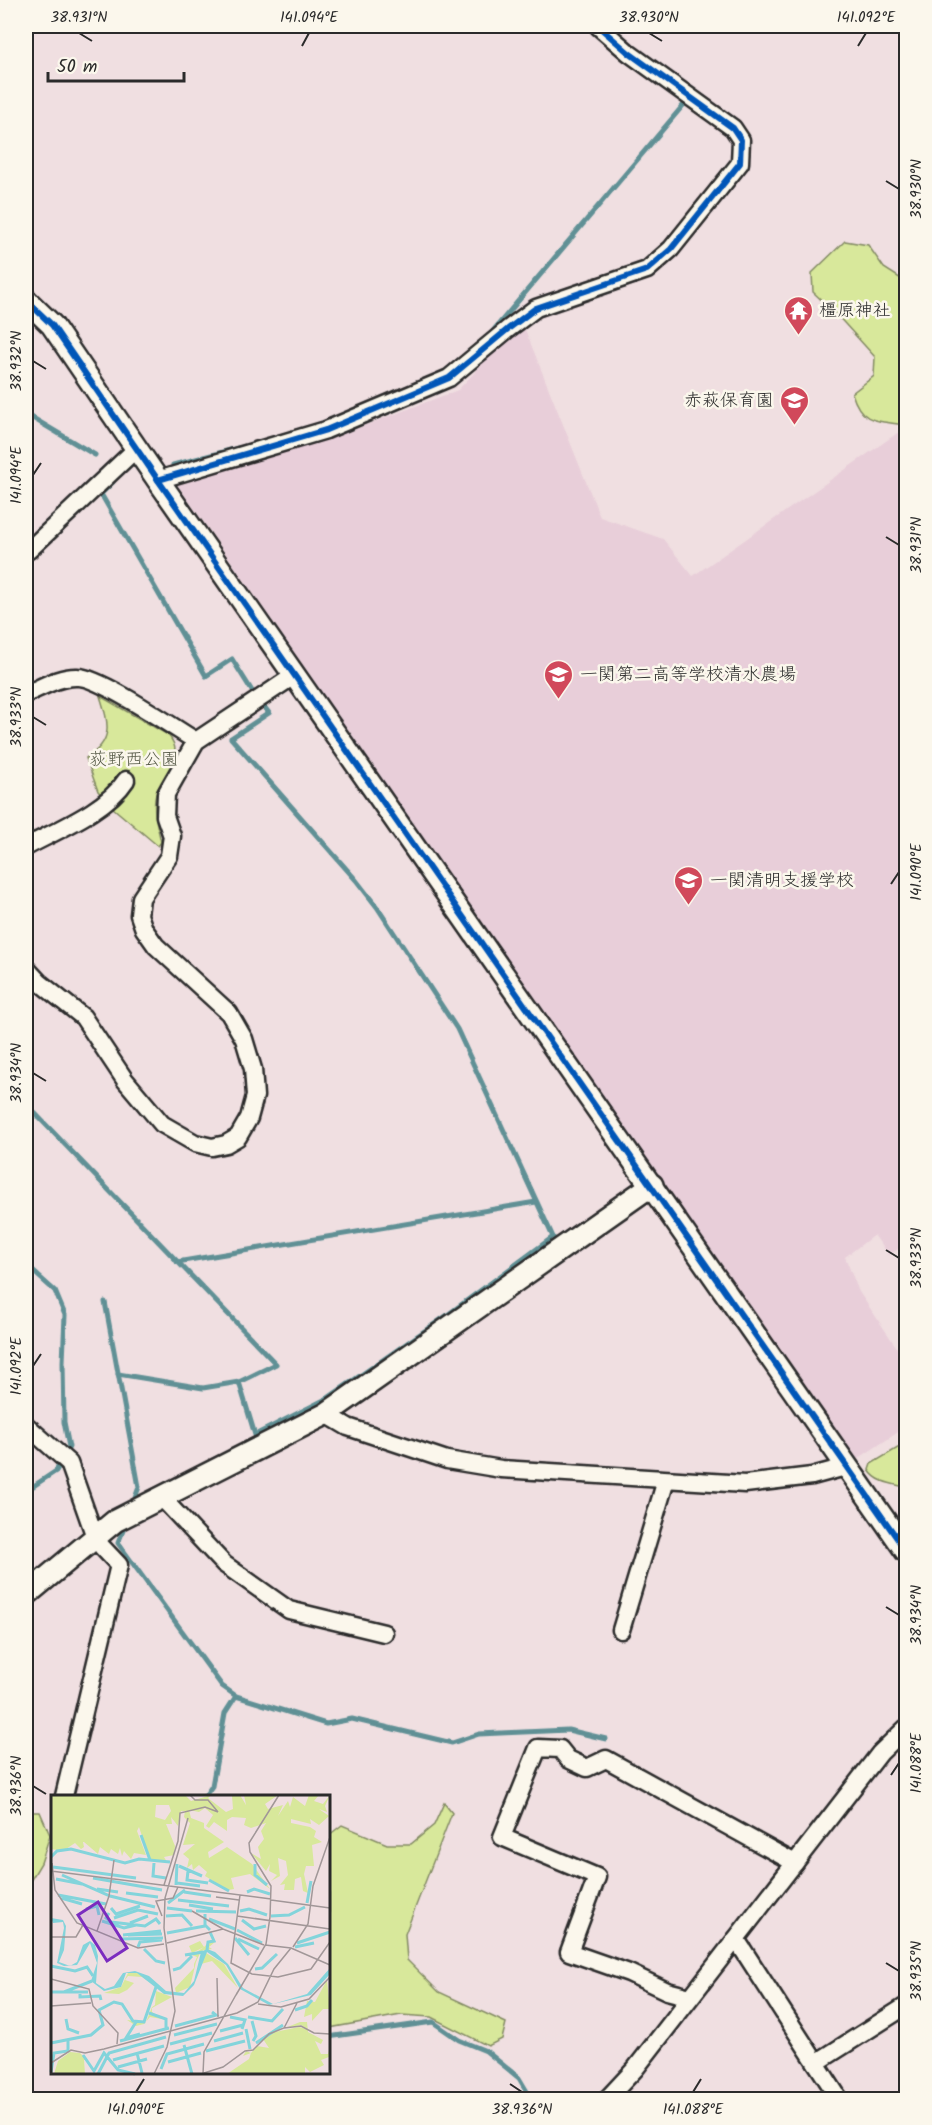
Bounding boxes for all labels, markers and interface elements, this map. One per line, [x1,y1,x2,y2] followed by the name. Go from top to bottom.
[51,6,108,30] text: 38.931°N
[280,6,339,30] text: 141.094°E
[619,6,679,30] text: 38.930°N
[837,6,897,30] text: 141.092°E
[48,45,184,83] scale bar
[57,53,97,82] text: 50 m
[905,159,929,219] text: 38.930°N
[782,294,814,336] temple icon: 橿原神社
[819,297,891,326] place label: 橿原神社
[5,331,29,392] text: 38.932°N
[779,384,811,426] school or university icon: 赤萩保育園
[684,387,774,416] place label: 赤萩保育園
[5,445,29,504] text: 141.094°E
[905,517,929,574] text: 38.931°N
[543,658,575,700] school or university icon: 一関第二高等学校清水農場
[580,661,796,690] place label: 一関第二高等学校清水農場
[5,687,29,747] text: 38.933°N
[89,746,179,775] park label: 荻野西公園
[905,842,929,901] text: 141.090°E
[673,864,705,906] school or university icon: 一関清明支援学校
[710,867,854,896] place label: 一関清明支援学校
[5,1043,29,1103] text: 38.934°N
[905,1228,929,1288] text: 38.933°N
[5,1335,29,1395] text: 141.092°E
[905,1585,929,1645] text: 38.934°N
[905,1731,929,1793] text: 141.088°E
[5,1756,29,1816] text: 38.936°N
[51,1795,330,2074] inset map
[905,1941,929,2001] text: 38.935°N
[107,2098,166,2122] text: 141.090°E
[492,2098,552,2122] text: 38.936°N
[663,2098,725,2122] text: 141.088°E

